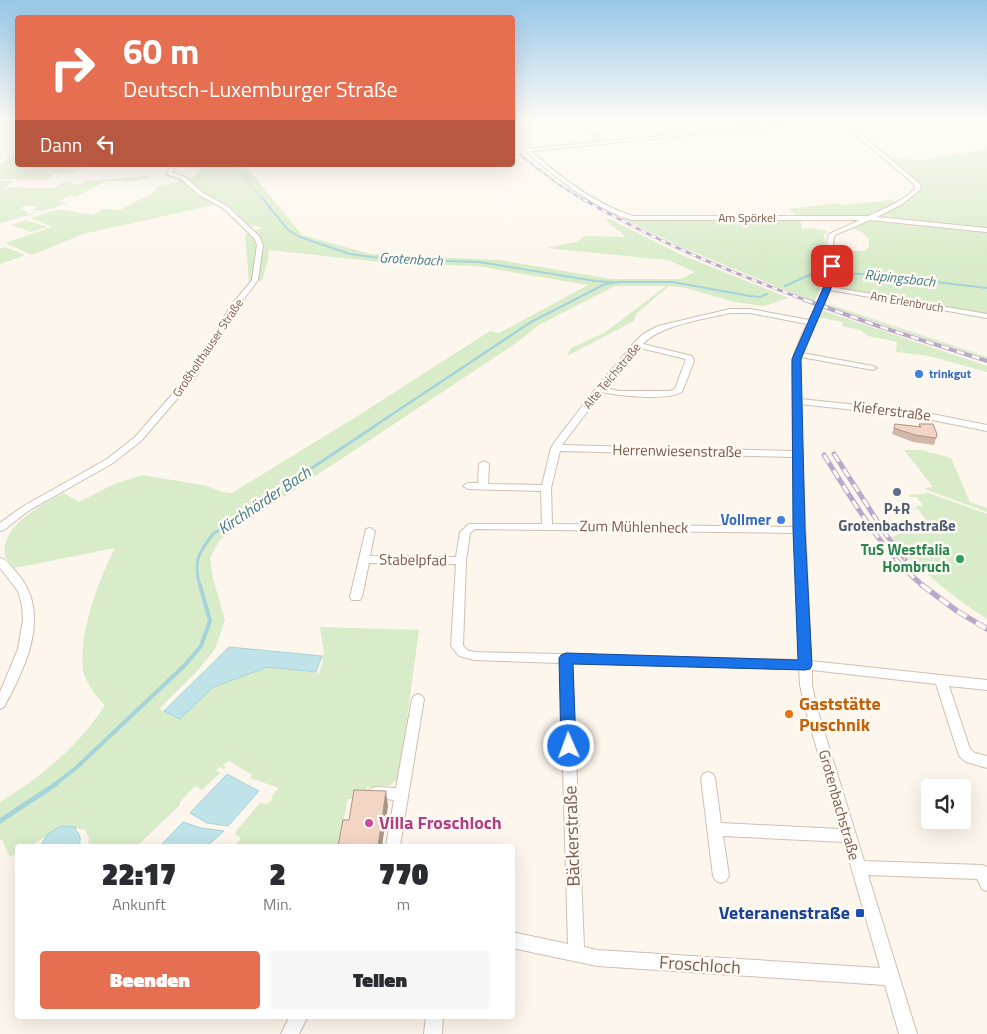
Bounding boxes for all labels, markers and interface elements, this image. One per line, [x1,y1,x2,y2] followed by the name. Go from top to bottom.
[123,24,199,78] text: 60 m
[40,35,105,100] icon: right
[123,72,398,106] text: Deutsch-Luxemburger Straße
[40,130,82,159] text: Dann
[92,130,120,158] icon: left
[718,208,776,227] street label: Am Spörkel
[811,245,853,287] pin
[379,246,444,271] water label: Grotenbach
[818,252,846,280] icon: arrive
[864,263,937,292] water label: Rüpingsbach
[869,286,945,317] street label: Am Erlenbruch
[167,295,248,401] street label: Großholthauser Straße
[578,338,645,413] street label: Alte Teichstraße
[929,364,972,383] place label: trinkgut
[913,368,925,380] marker: trinkgut
[852,394,932,427] street label: Kieferstraße
[612,438,742,463] street label: Herrenwiesenstraße
[213,459,316,540] water label: Kirchhörder Bach
[891,486,903,498] marker: P+R Grotenbachstraße
[838,497,956,537] place label: P+R Grotenbachstraße
[720,508,771,531] place label: Vollmer
[579,514,689,539] street label: Zum Mühlenheck
[775,514,787,526] marker: Vollmer
[861,538,950,578] place label: TuS Westfalia Hombruch
[379,547,447,572] street label: Stabelpfad
[954,553,966,565] marker: TuS Westfalia Hombruch
[799,690,881,738] place label: Gaststätte Puschnik
[783,708,795,720] marker: Gaststätte Puschnik
[542,719,594,771] position arrow
[813,747,866,863] street label: Grotenbachstraße
[921,779,971,829] map controls
[921,779,971,829] button: sound
[556,785,587,887] street label: Bäckerstraße
[379,809,502,836] place label: Villa Froschloch
[363,817,375,829] marker: Villa Froschloch
[102,851,176,897] text: 22:17
[269,851,286,897] text: 2
[379,851,428,897] text: 770
[112,892,166,916] text: Ankunft
[263,892,292,916] text: Min.
[397,892,410,916] text: m
[719,899,850,926] place label: Veteranenstraße
[854,907,866,919] marker: Veteranenstraße
[658,948,742,981] street label: Froschloch
[40,951,260,1009] button: Beenden
[270,951,490,1009] button: Teilen

